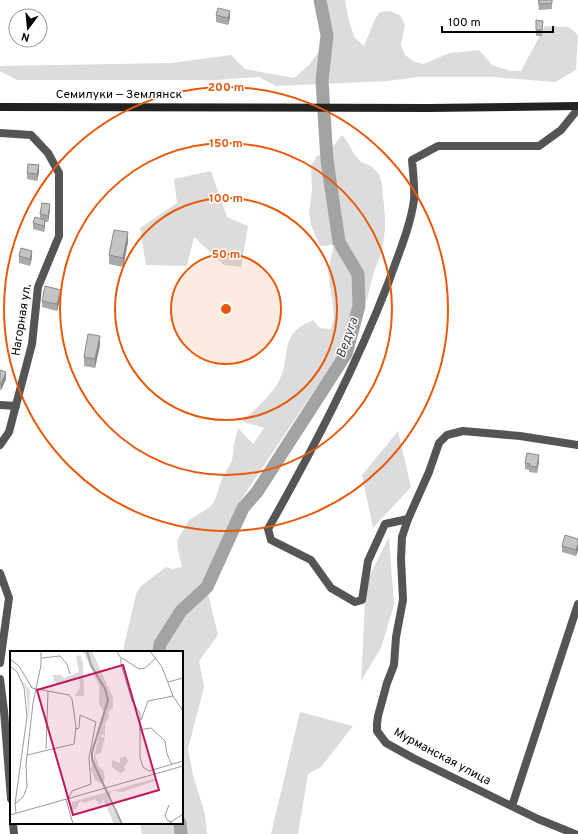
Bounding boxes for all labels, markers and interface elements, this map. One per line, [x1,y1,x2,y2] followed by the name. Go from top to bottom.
[8,8,48,48] north arrow
[442,8,553,34] scale bar
[448,15,481,31] text: 100 m
[20,29,31,44] text: N
[208,80,244,96] text: 200 m
[56,87,182,103] street label: Семилуки — Землянск
[209,136,243,152] text: 150 m
[209,191,243,207] text: 100 m
[212,247,240,263] text: 50 m
[8,283,36,357] street label: Нагорная ул.
[219,302,233,316] centre of rings
[334,315,362,360] water label: Ведуга
[10,651,183,824] inset map
[391,725,493,789] street label: Мурманская улица

